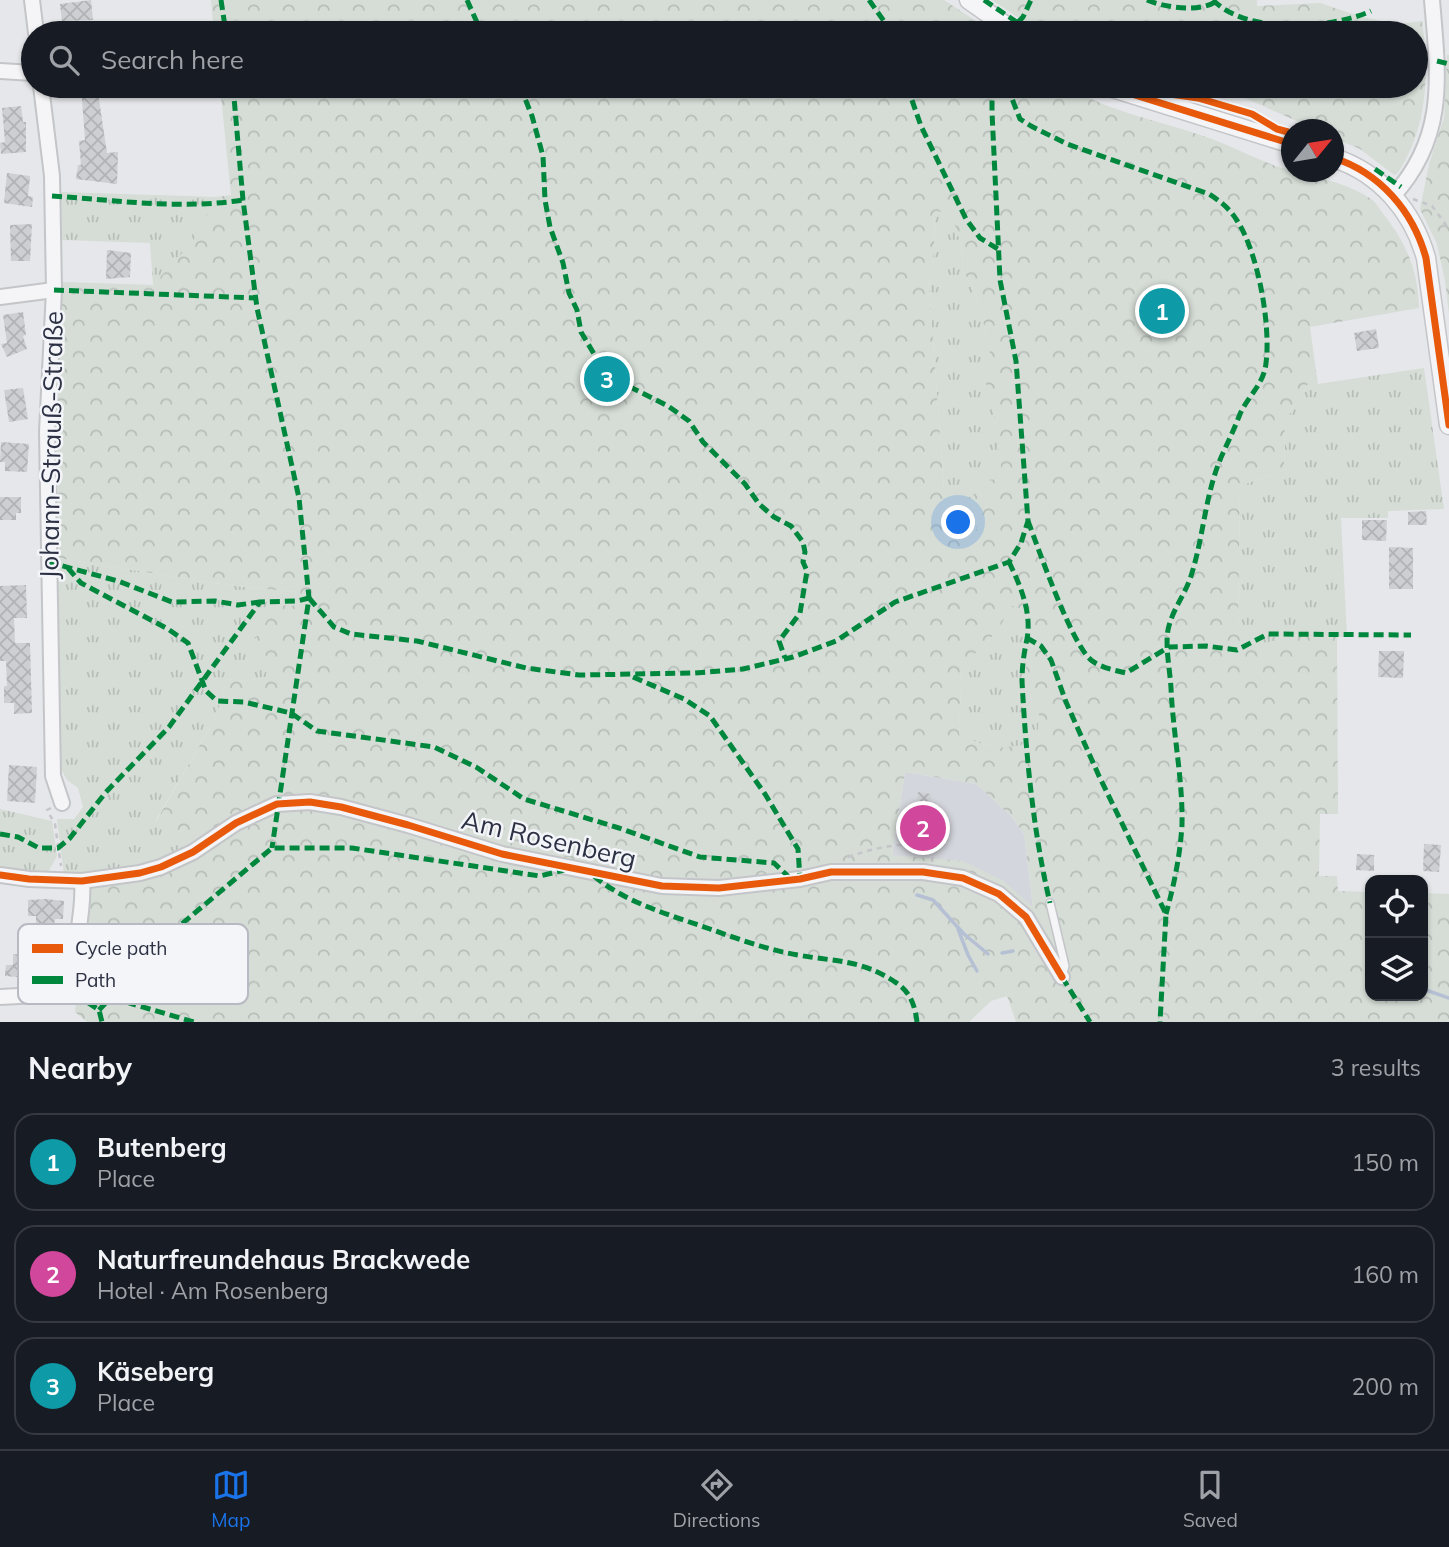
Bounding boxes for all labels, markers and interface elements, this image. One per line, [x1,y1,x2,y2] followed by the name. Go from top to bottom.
[21,21,1428,98] search box
[45,41,83,79] icon: search
[101,43,244,76] text: Search here
[1281,119,1344,182] north arrow
[1139,285,1185,337] pin: 1
[32,311,70,579] street label: Johann-Strauß-Straße
[584,353,630,405] pin: 3
[941,505,975,539] your location
[900,802,946,854] pin: 2
[458,803,640,875] street label: Am Rosenberg
[1365,875,1428,1001] map controls
[1365,875,1428,938] button: locate
[18,924,248,1004] legend
[75,936,167,960] text: Cycle path
[1365,938,1428,1001] button: layers
[75,968,116,992] text: Path
[28,1049,132,1087] text: Nearby
[1331,1053,1421,1082] text: 3 results
[97,1131,227,1164] text: Butenberg
[46,1148,60,1177] text: 1
[1351,1148,1419,1177] text: 150 m
[97,1164,155,1193] text: Place
[97,1243,470,1276] text: Naturfreundehaus Brackwede
[46,1260,60,1289] text: 2
[1351,1260,1419,1289] text: 160 m
[97,1276,329,1305] text: Hotel · Am Rosenberg
[97,1355,214,1388] text: Käseberg
[46,1372,60,1401] text: 3
[1351,1372,1419,1401] text: 200 m
[97,1388,155,1417] text: Place
[211,1466,250,1532] tab: Map
[673,1466,761,1532] tab: Directions
[1183,1466,1238,1532] tab: Saved

